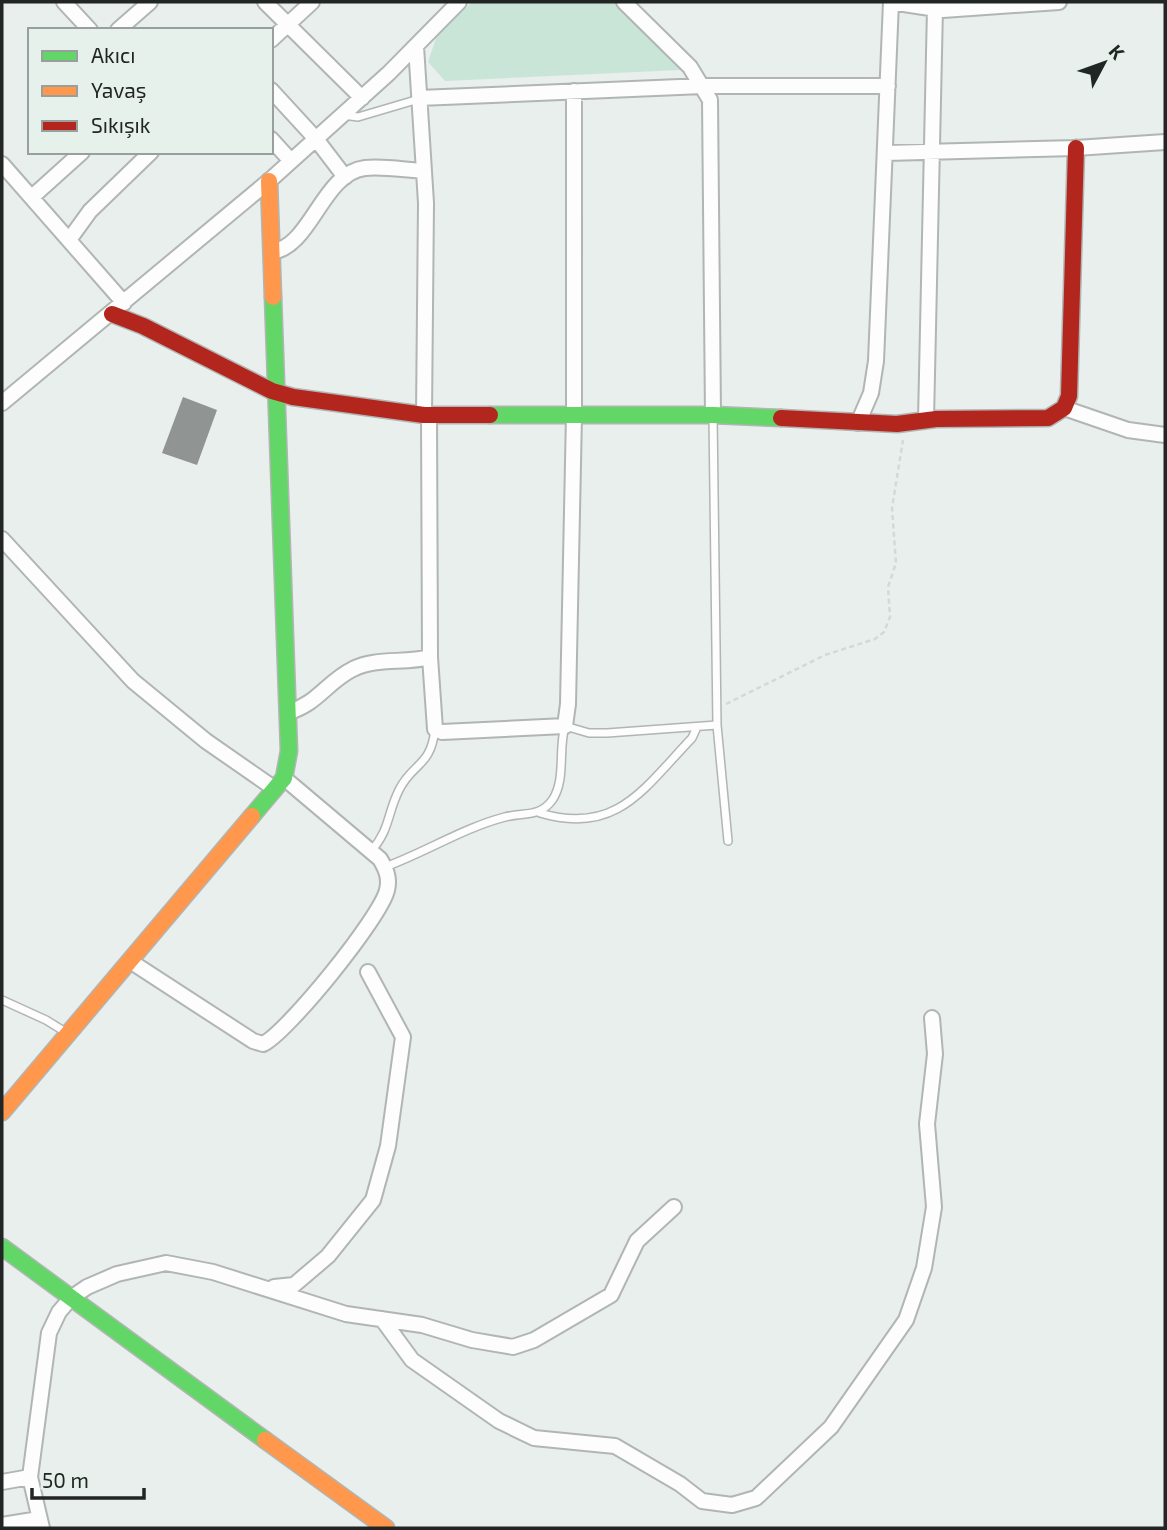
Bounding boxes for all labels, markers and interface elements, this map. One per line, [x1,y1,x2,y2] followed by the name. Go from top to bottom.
[28,28,273,154] legend
[1069,28,1139,98] north arrow
[1105,39,1130,64] text: K
[91,42,135,67] text: Akıcı
[91,77,147,104] text: Yavaş
[91,112,151,139] text: Sıkışık
[32,1456,144,1500] scale bar
[42,1467,89,1492] text: 50 m

